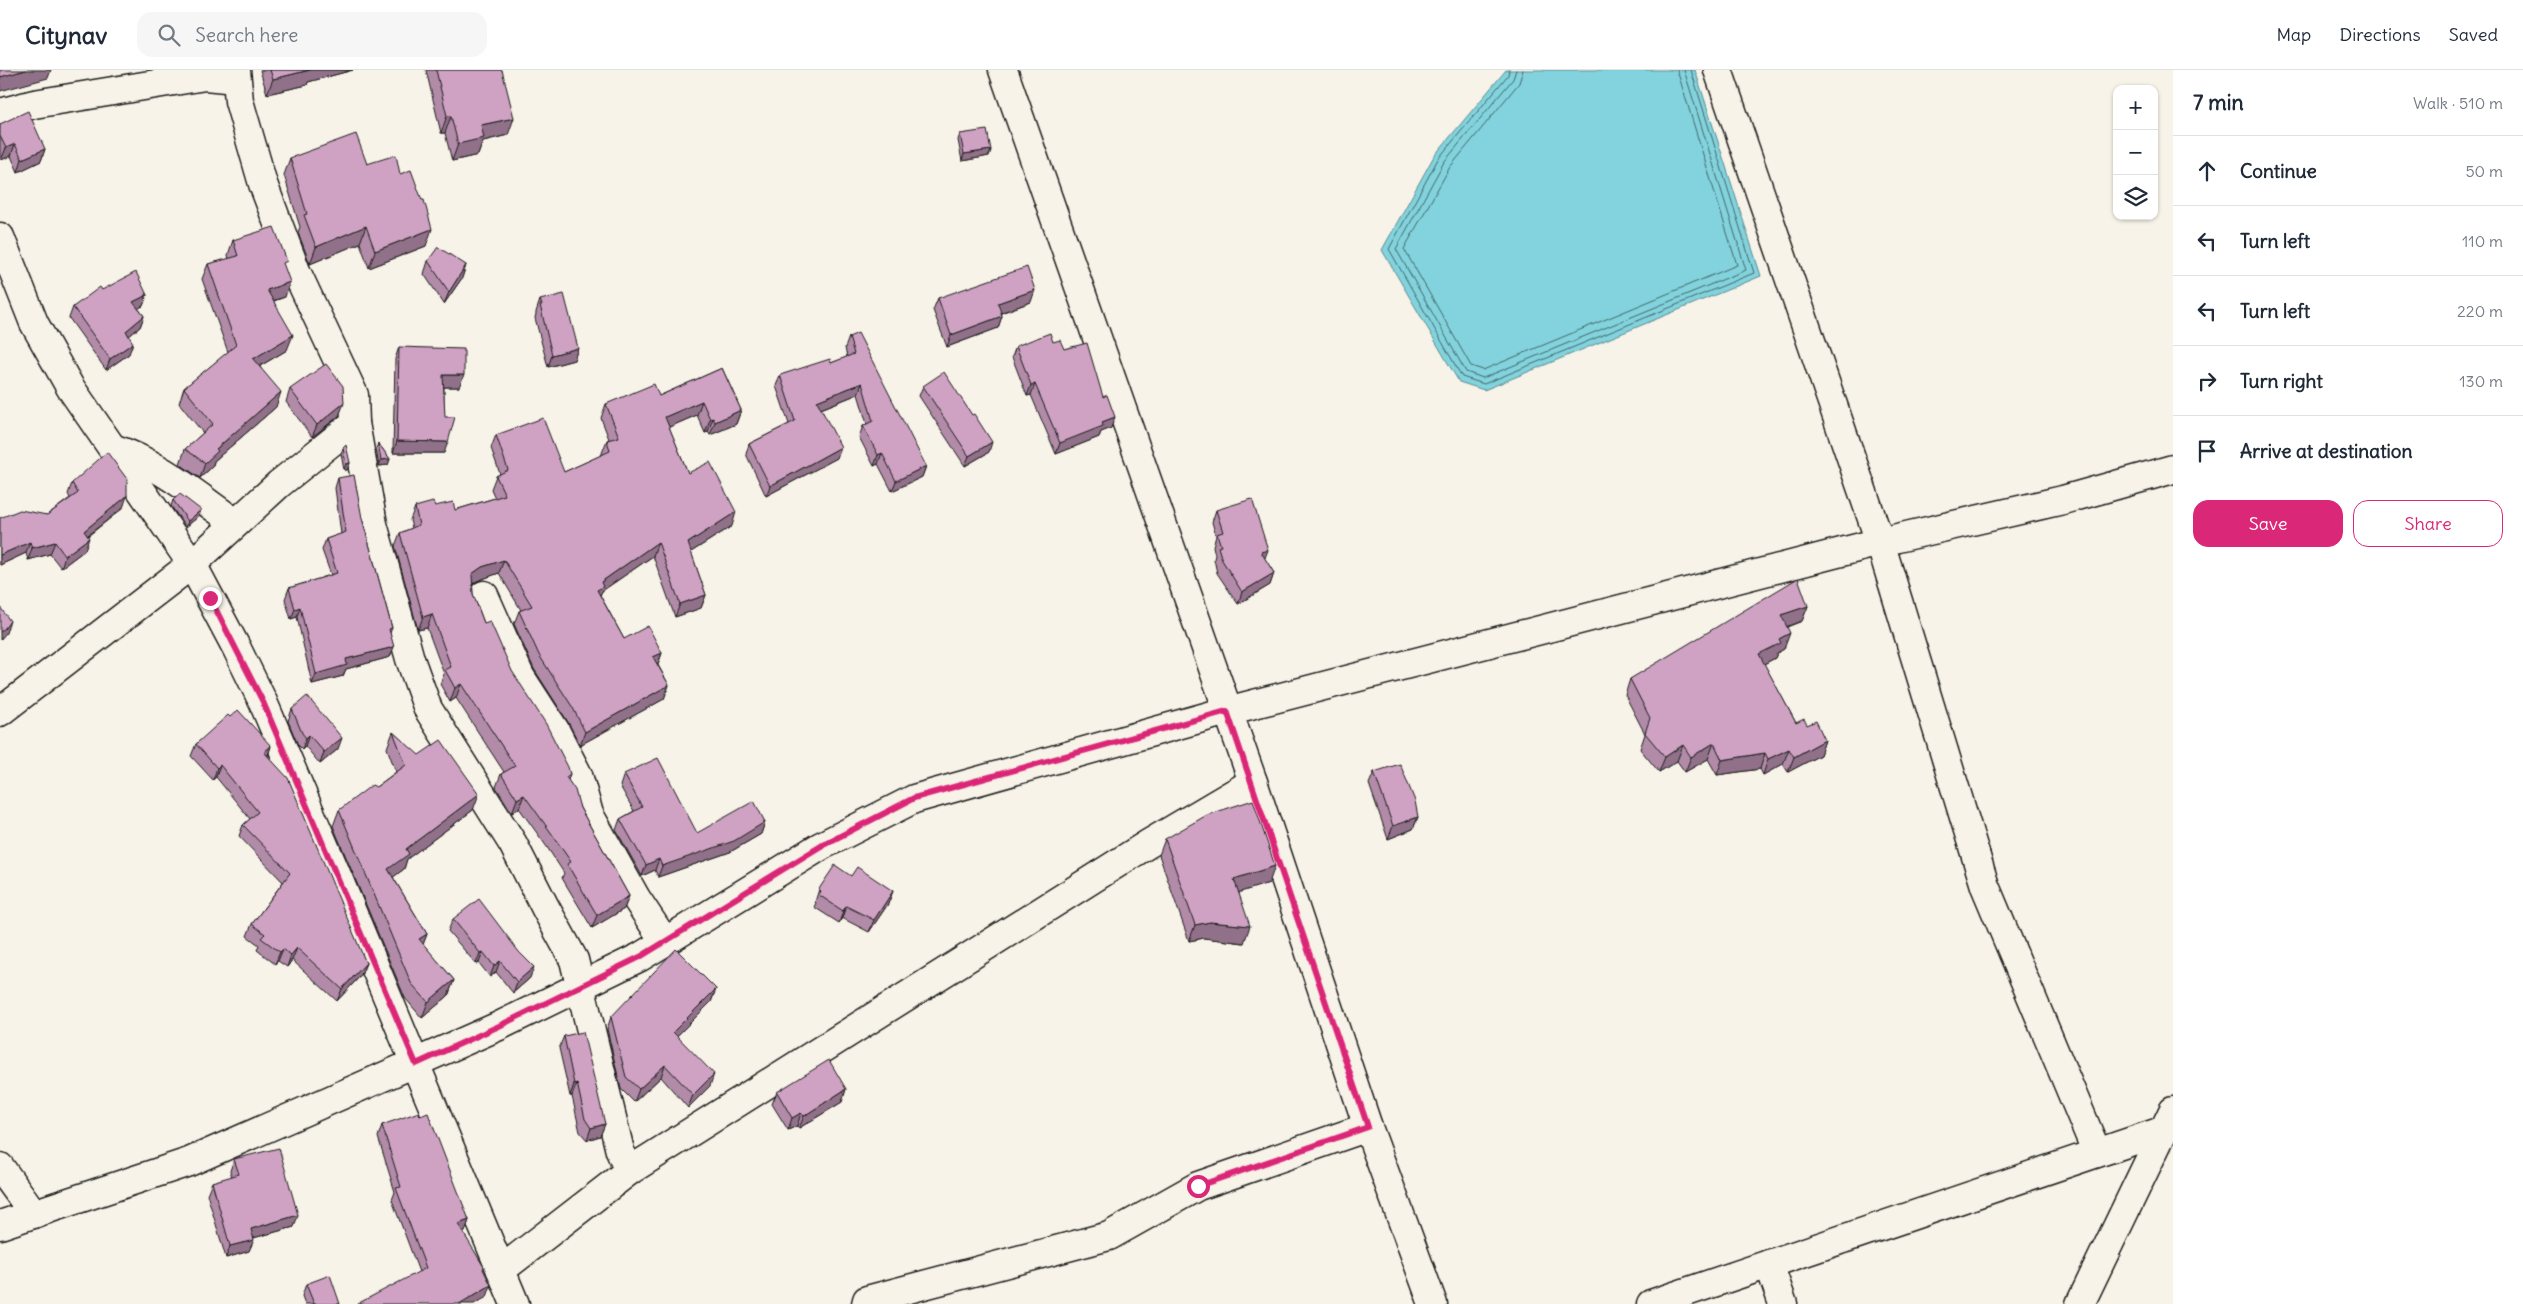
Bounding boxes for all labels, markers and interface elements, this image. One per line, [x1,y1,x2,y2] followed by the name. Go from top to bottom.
[137,12,487,57] search box
[25,20,107,50] text: Citynav
[155,21,183,49] icon: search
[195,23,298,47] text: Search here
[2276,23,2311,46] text: Map
[2339,23,2421,46] text: Directions
[2449,23,2498,46] text: Saved
[2113,85,2158,220] map controls
[2113,85,2158,130] button: +
[2193,89,2244,116] text: 7 min
[2413,93,2503,113] text: Walk · 510 m
[2113,130,2158,175] button: −
[2193,157,2221,185] icon: ahead
[2240,159,2317,183] text: Continue
[2465,161,2503,181] text: 50 m
[2113,175,2158,220] button: layers
[2193,227,2221,255] icon: left
[2240,229,2310,253] text: Turn left
[2462,231,2503,251] text: 110 m
[2193,297,2221,325] icon: left
[2240,299,2310,323] text: Turn left
[2457,301,2503,321] text: 220 m
[2193,367,2221,395] icon: right
[2240,369,2323,393] text: Turn right
[2459,371,2503,391] text: 130 m
[2193,437,2221,465] icon: arrive
[2240,439,2413,463] text: Arrive at destination
[2193,500,2343,547] button: Save
[2353,500,2503,547] button: Share
[199,587,222,610] route end
[1187,1175,1210,1198] route start

